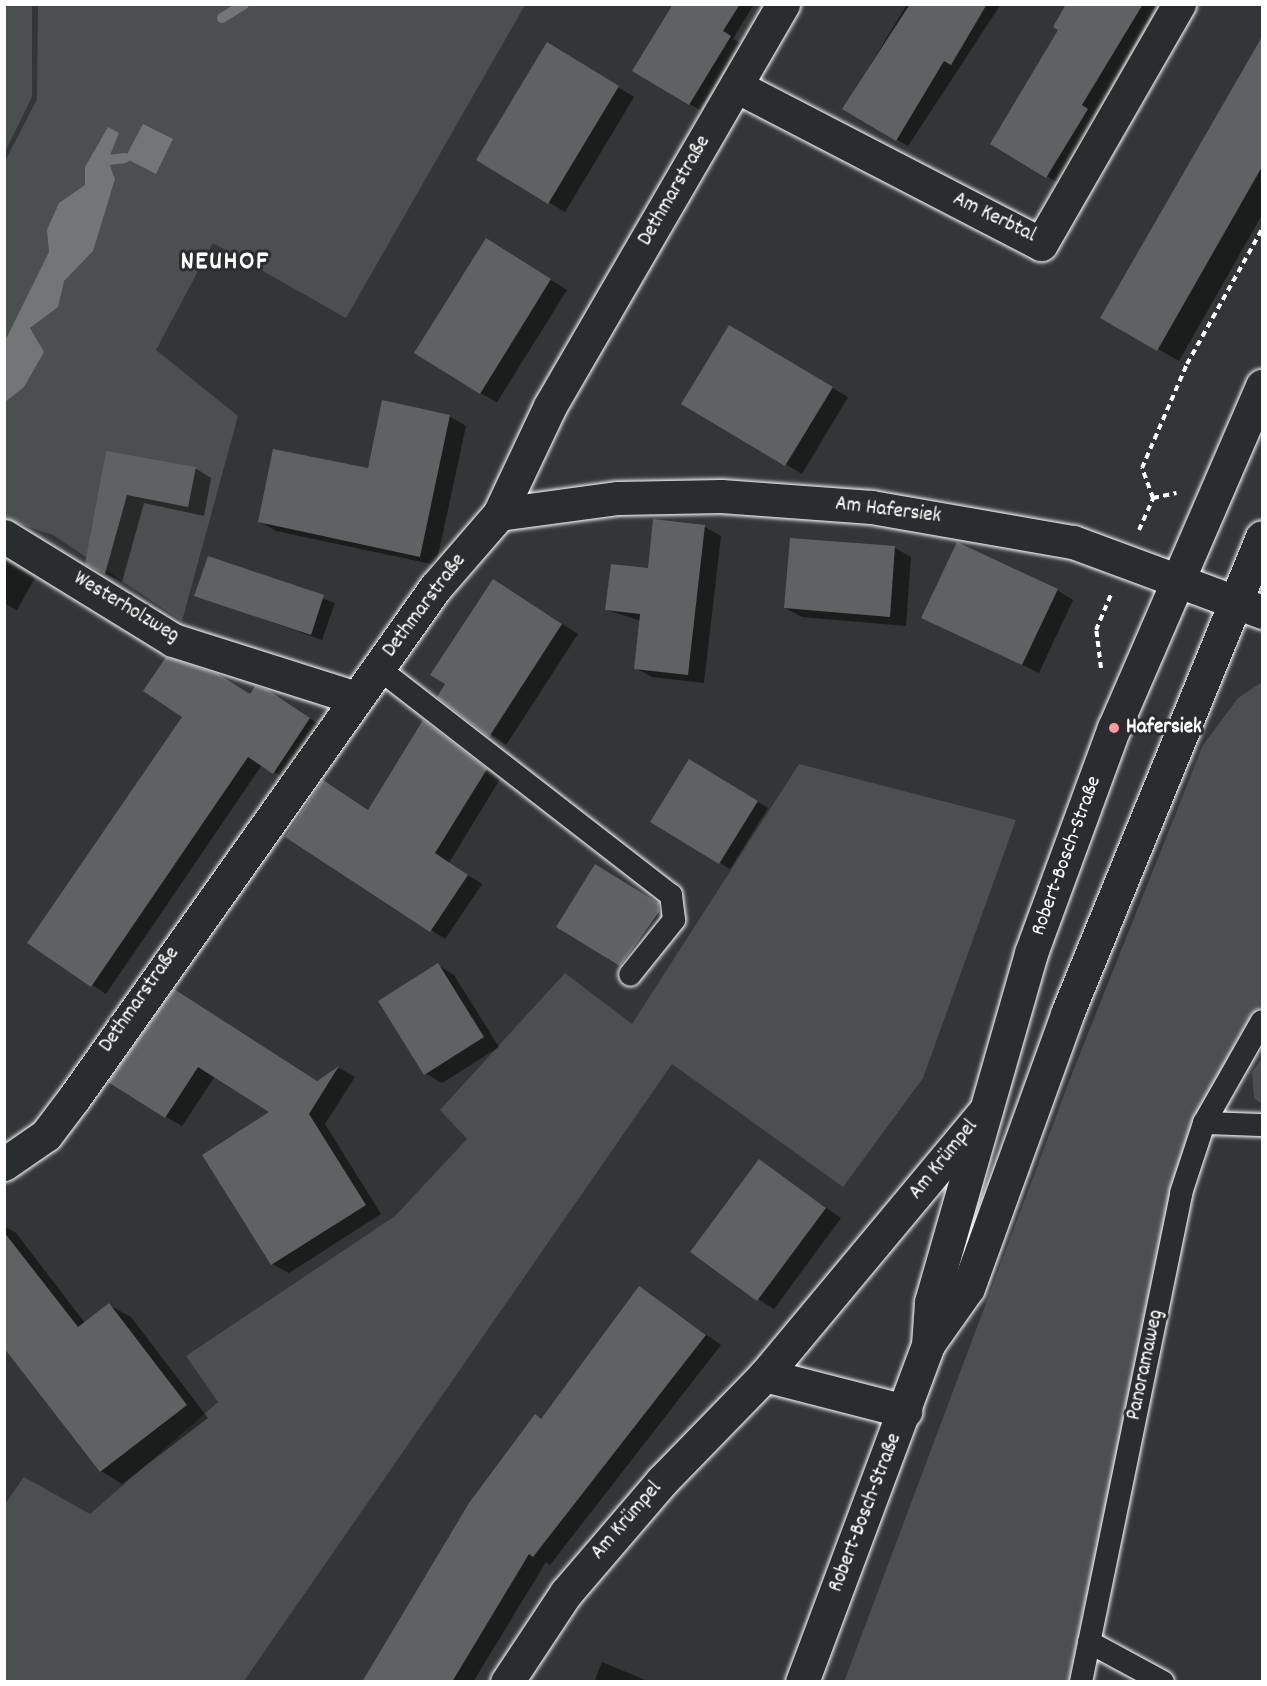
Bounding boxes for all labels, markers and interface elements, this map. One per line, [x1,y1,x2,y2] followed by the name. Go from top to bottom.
[633,131,717,251] street label: Dethmarstraße
[948,187,1040,249] street label: Am Kerbtal
[181,247,269,279] district label: NEUHOF
[834,492,942,530] street label: Am Hafersiek
[378,549,472,663] street label: Dethmarstraße
[69,567,183,649] street label: Westerholzweg
[1126,715,1202,741] place label: Hafersiek
[1107,721,1121,735] marker: Hafersiek
[1026,773,1108,939] street label: Robert-Bosch-Straße
[94,942,186,1058] street label: Dethmarstraße
[904,1115,984,1205] street label: Am Krümpel
[1122,1307,1170,1423] street label: Panoramaweg
[824,1430,908,1596] street label: Robert-Bosch-Straße
[586,1477,668,1565] street label: Am Krümpel

